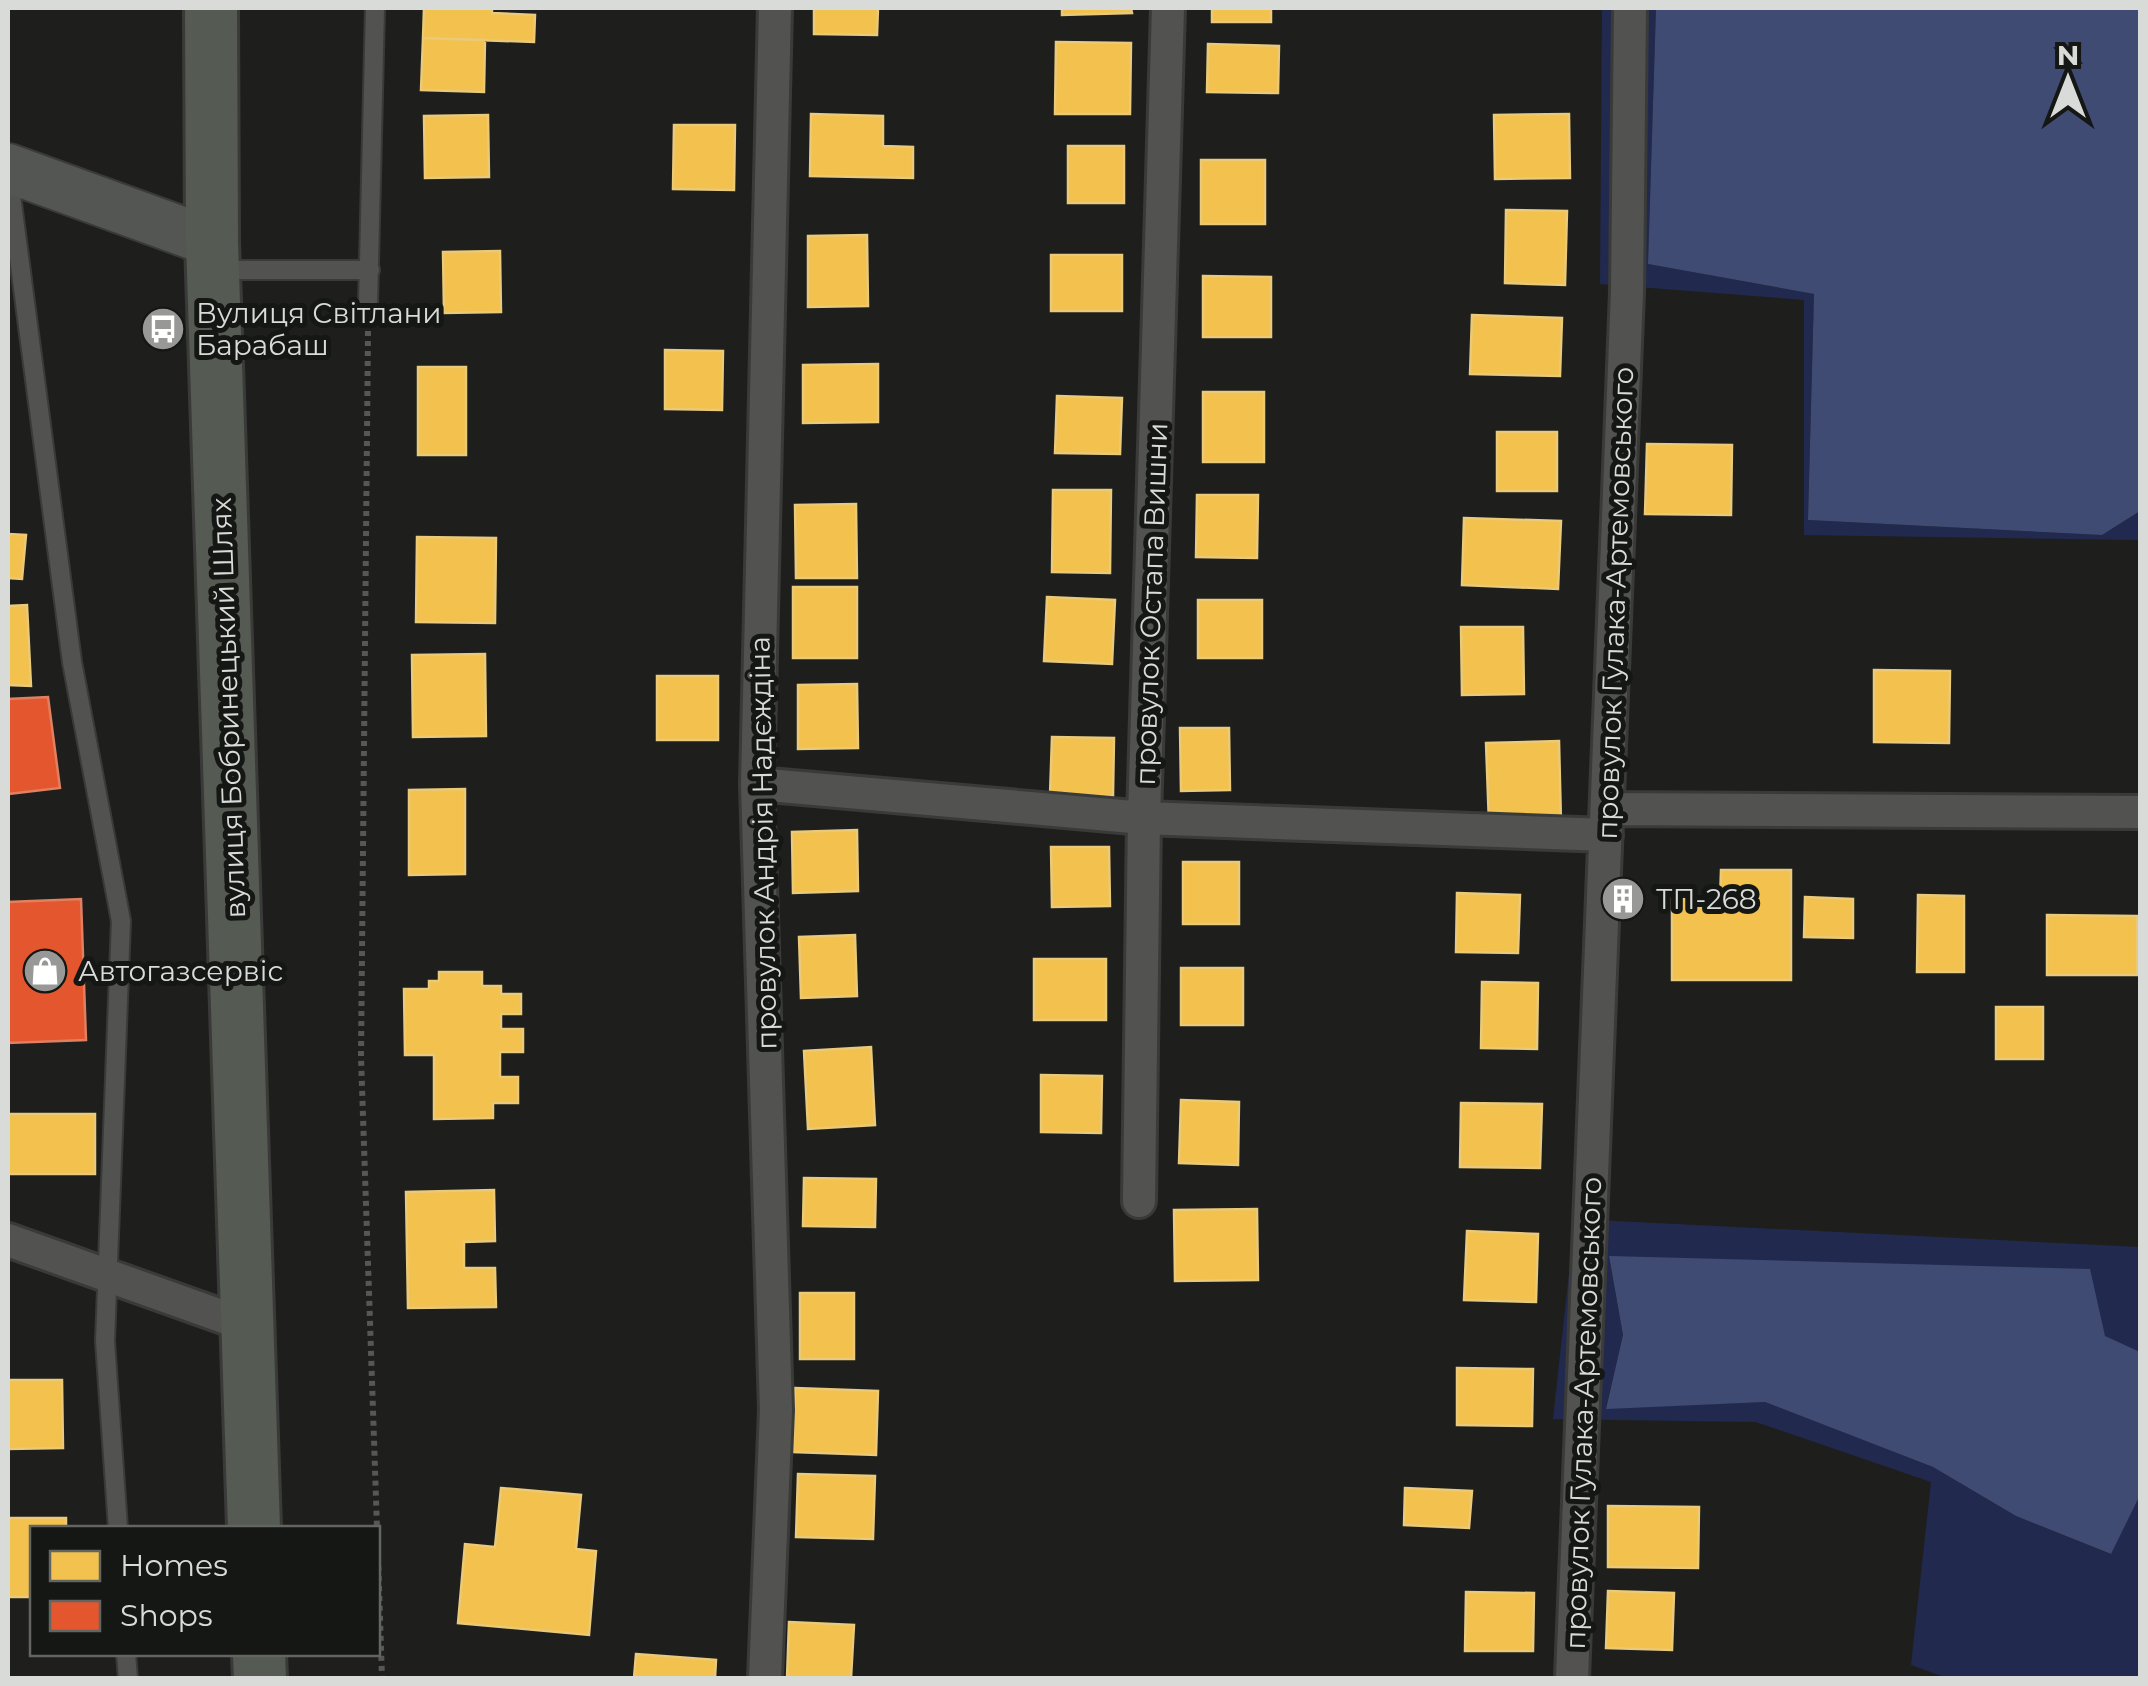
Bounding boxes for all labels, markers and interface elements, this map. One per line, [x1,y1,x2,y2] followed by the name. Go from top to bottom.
[2018,30,2118,130] north arrow
[2057,38,2079,72] text: N
[196,296,442,362] place label: Вулиця Світлани Барабаш
[140,306,186,352] bus stop icon: Вулиця Світлани Барабаш
[1590,366,1640,840] street label: провулок Гулака-Артемовського
[1128,422,1174,786] street label: провулок Остапа Вишни
[204,497,252,919] street label: вулиця Бобринецький Шлях
[742,636,784,1050] street label: провулок Андрія Надєждіна
[1600,876,1646,922] building icon: ТП-268
[1656,882,1757,916] place label: ТП-268
[22,948,68,994] shop icon: Автогазсервіс
[78,954,283,988] place label: Автогазсервіс
[1558,1176,1608,1650] street label: провулок Гулака-Артемовського
[30,1526,380,1656] legend
[120,1547,228,1584] text: Homes
[120,1597,213,1634] text: Shops

